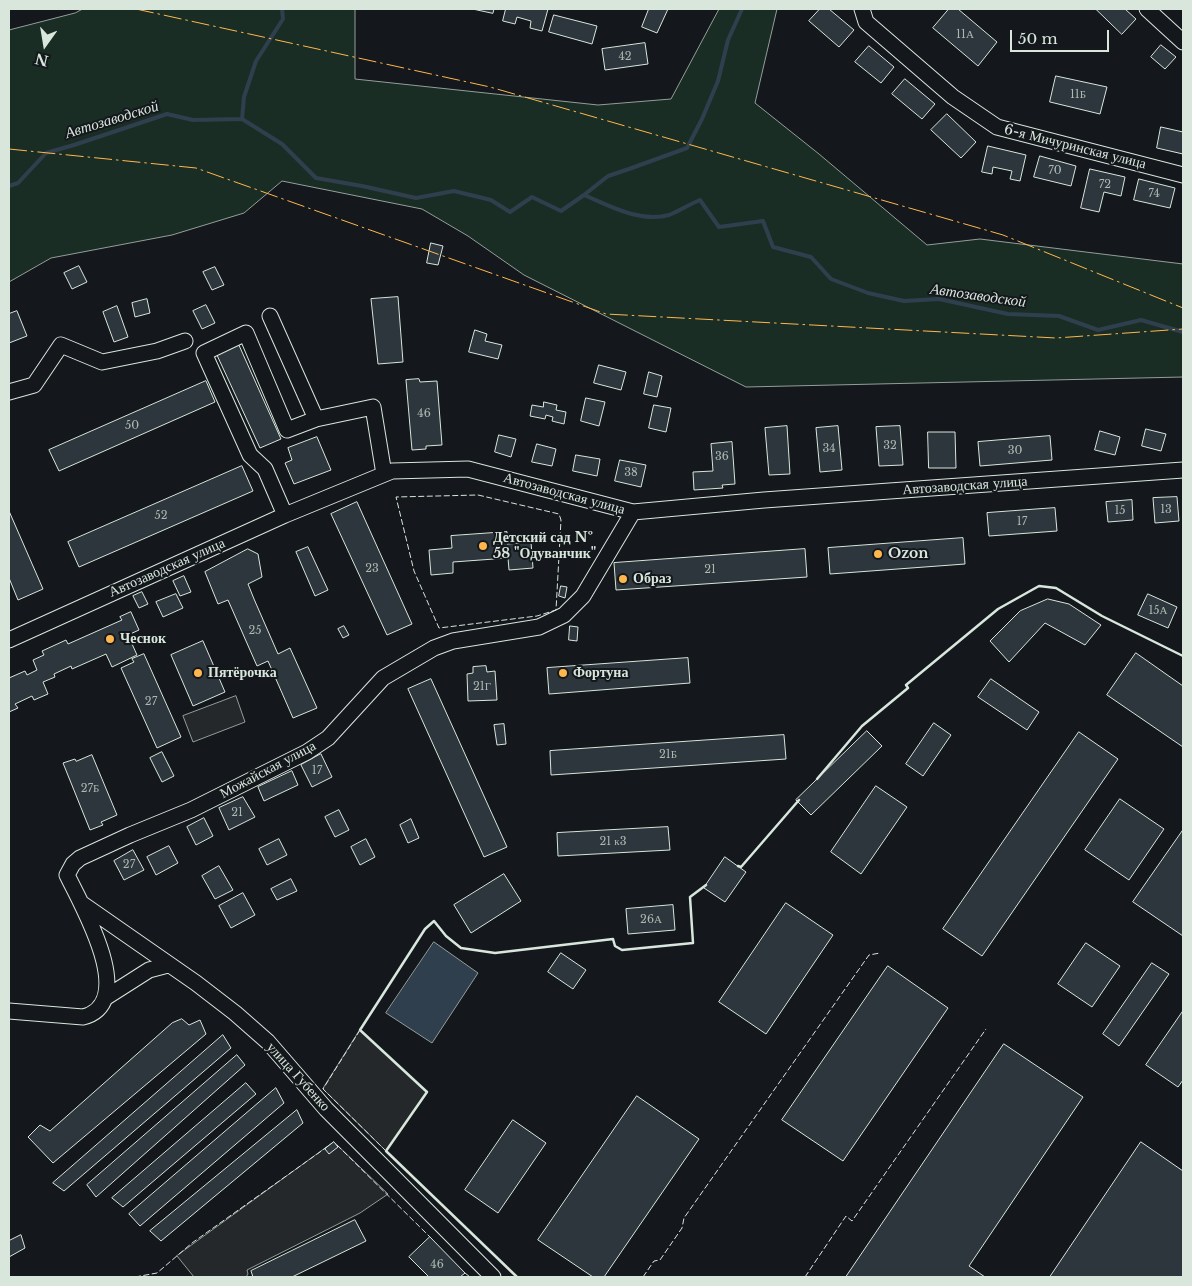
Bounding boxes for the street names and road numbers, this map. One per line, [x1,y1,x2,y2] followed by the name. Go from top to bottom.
[1002,121,1148,173] street label: 6-я Мичуринская улица
[501,470,627,518] street label: Автозаводская улица
[902,473,1028,499] street label: Автозаводская улица
[106,535,228,601] street label: Автозаводская улица
[217,738,319,802] street label: Можайская улица
[263,1039,333,1115] street label: улица Губенко

